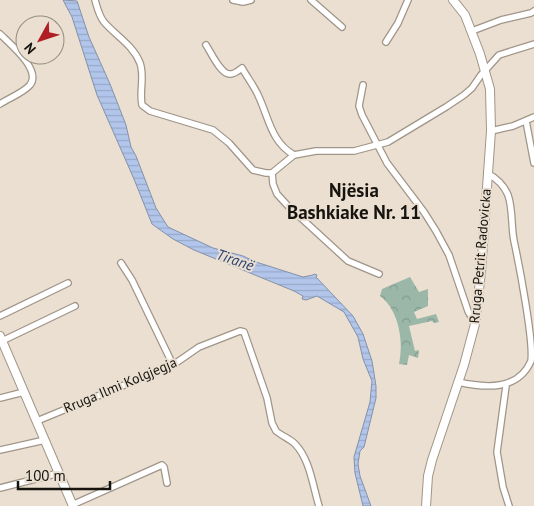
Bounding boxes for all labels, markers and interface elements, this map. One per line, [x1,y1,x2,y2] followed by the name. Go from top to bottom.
[15,15,65,65] north arrow
[20,39,40,58] text: N
[287,178,421,224] district label: Njësia Bashkiake Nr. 11
[465,188,495,324] street label: Rruga Petrit Radovicka
[214,244,257,275] water label: Tiranë
[61,353,180,417] street label: Rruga Ilmi Kolgjegja
[18,458,110,490] scale bar
[25,466,66,485] text: 100 m

